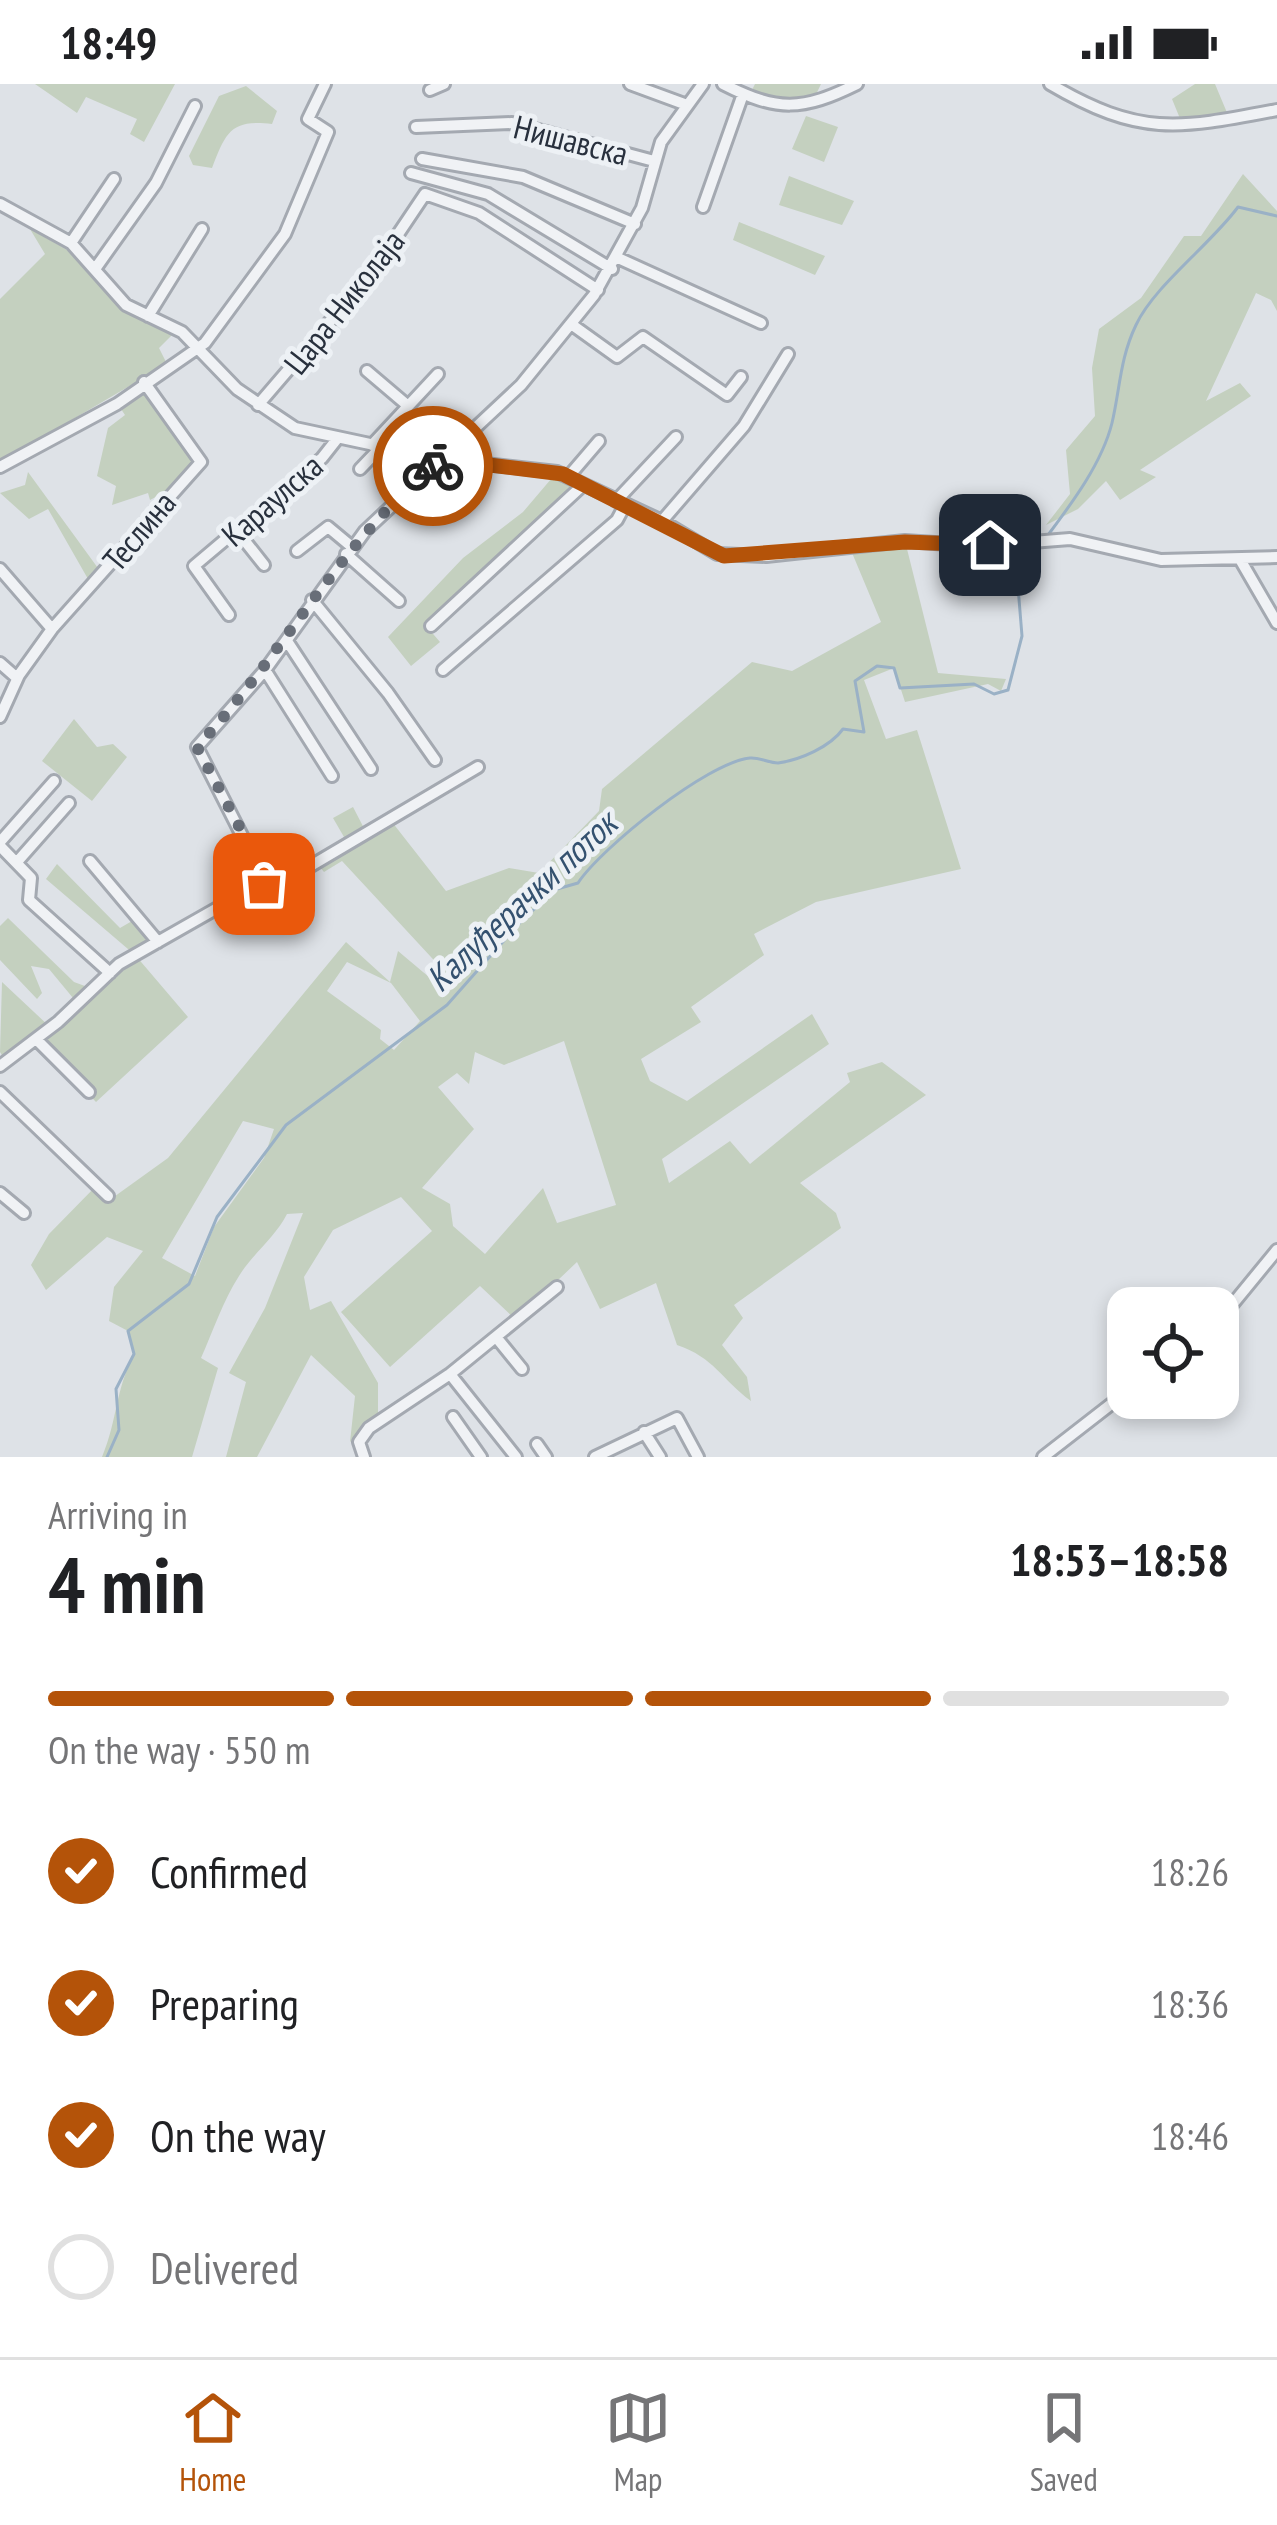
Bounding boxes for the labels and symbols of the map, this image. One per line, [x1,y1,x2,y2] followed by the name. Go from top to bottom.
[510,105,633,174] street label: Нишавска
[274,221,413,383] street label: Цара Николаја
[373,406,493,526] courier
[212,444,331,555] street label: Караулска
[93,482,185,580] street label: Теслина
[939,494,1041,596] pin
[415,797,629,1001] water label: Калуђерачки поток
[213,833,315,935] pin

